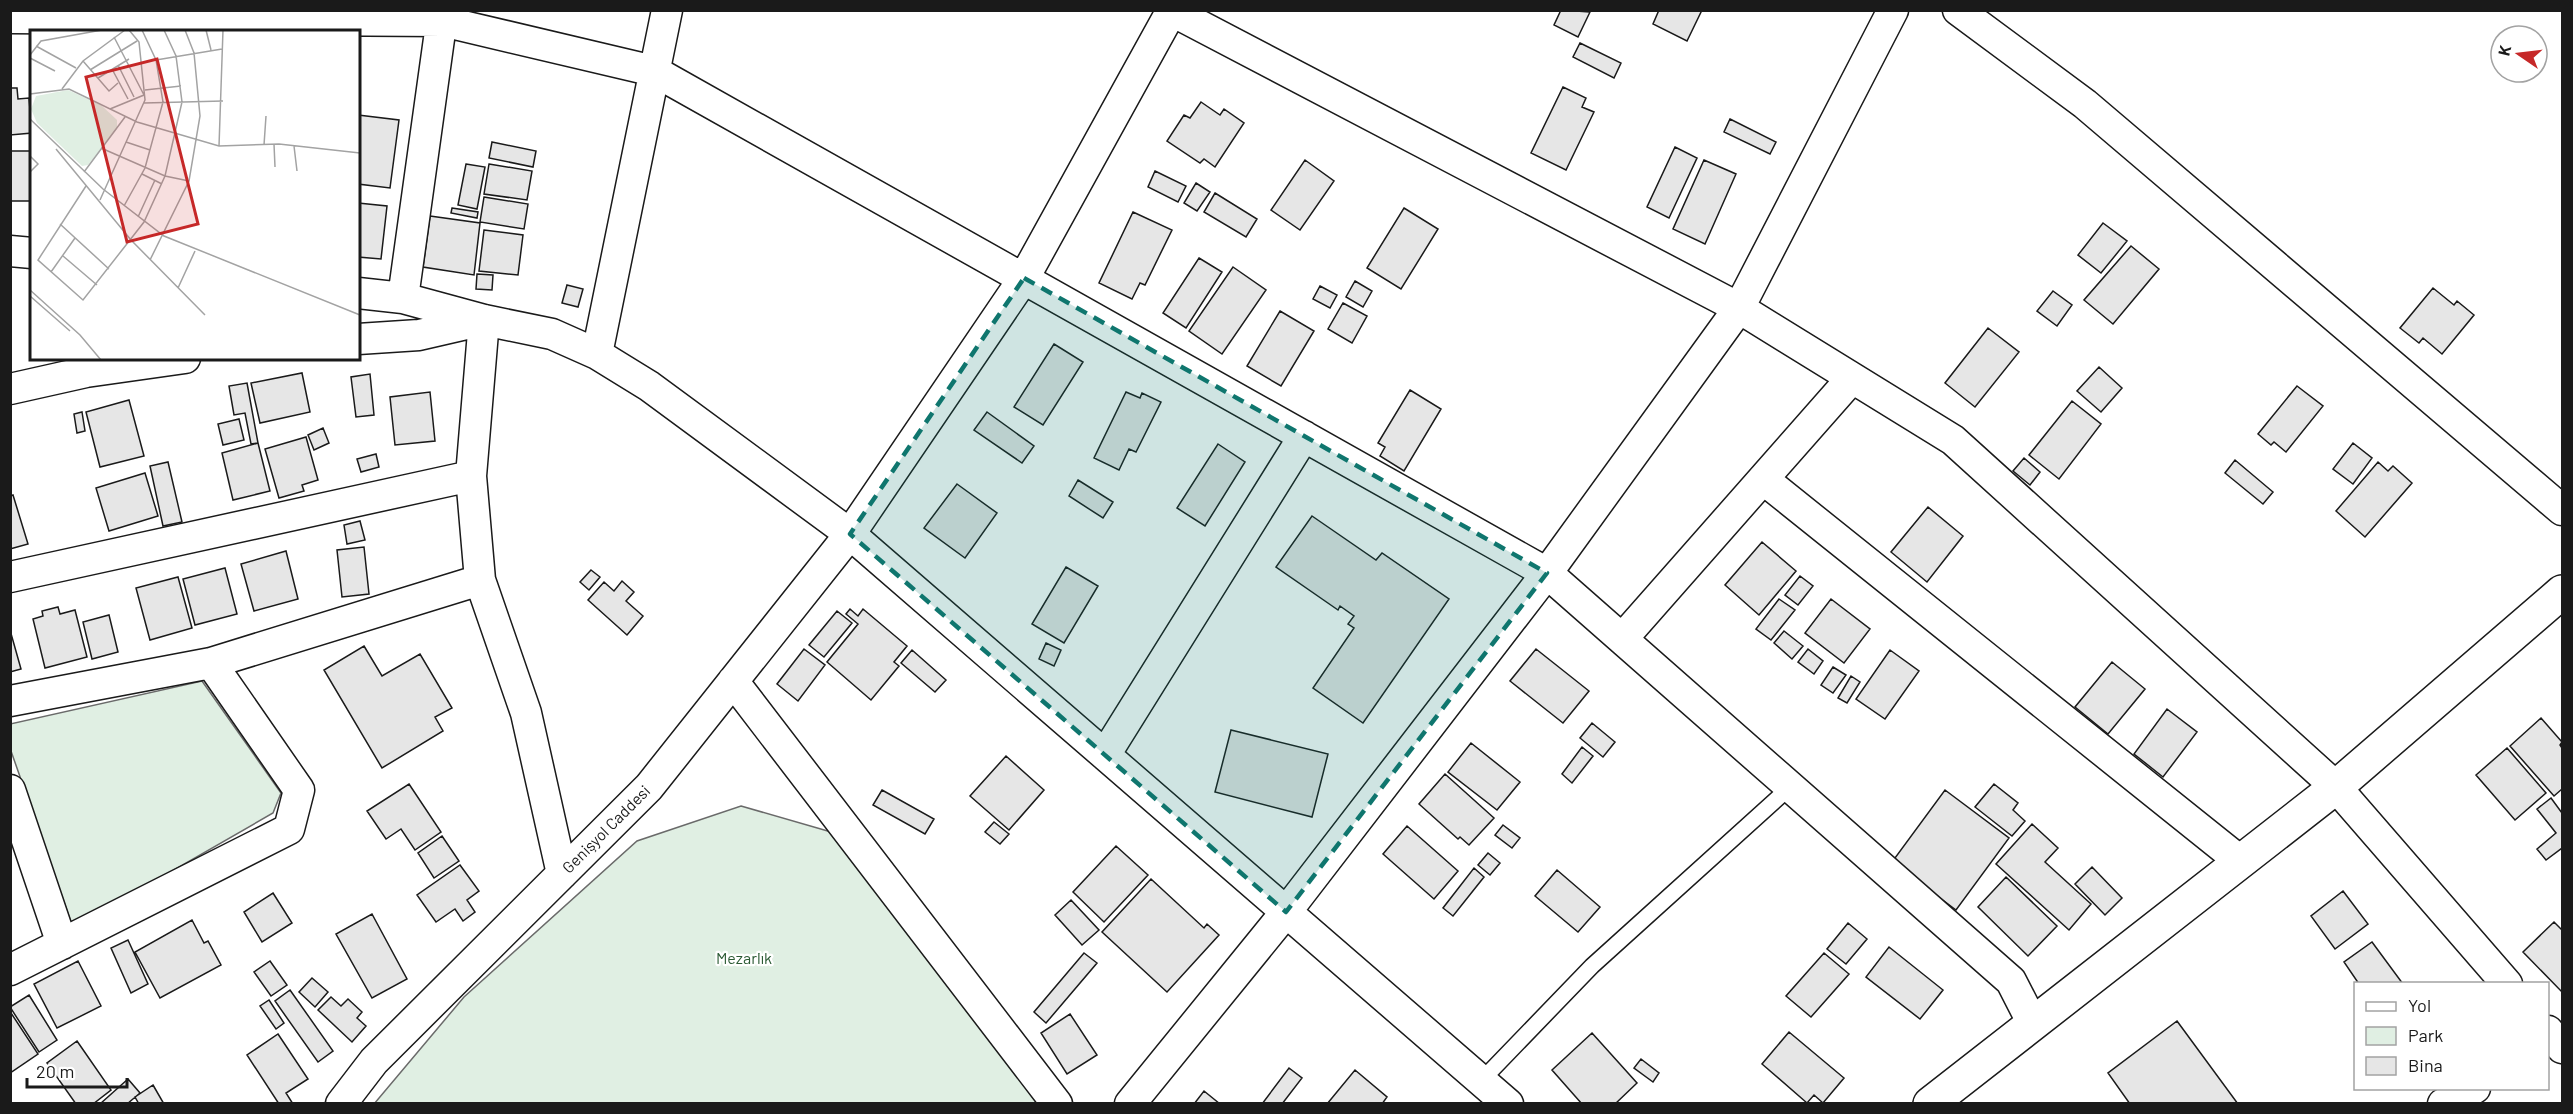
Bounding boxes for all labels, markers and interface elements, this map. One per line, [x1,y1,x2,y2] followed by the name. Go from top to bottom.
[2489,24,2549,84] north arrow
[30,30,360,360] inset map
[2494,43,2514,57] text: K
[558,781,654,877] street label: Genişyol Caddesi
[716,948,772,967] park label: Mezarlık
[2354,982,2549,1090] legend
[2408,994,2431,1016] text: Yol
[2408,1024,2443,1046] text: Park
[27,1051,128,1089] scale bar
[2408,1054,2443,1076] text: Bina
[36,1060,74,1082] text: 20 m

